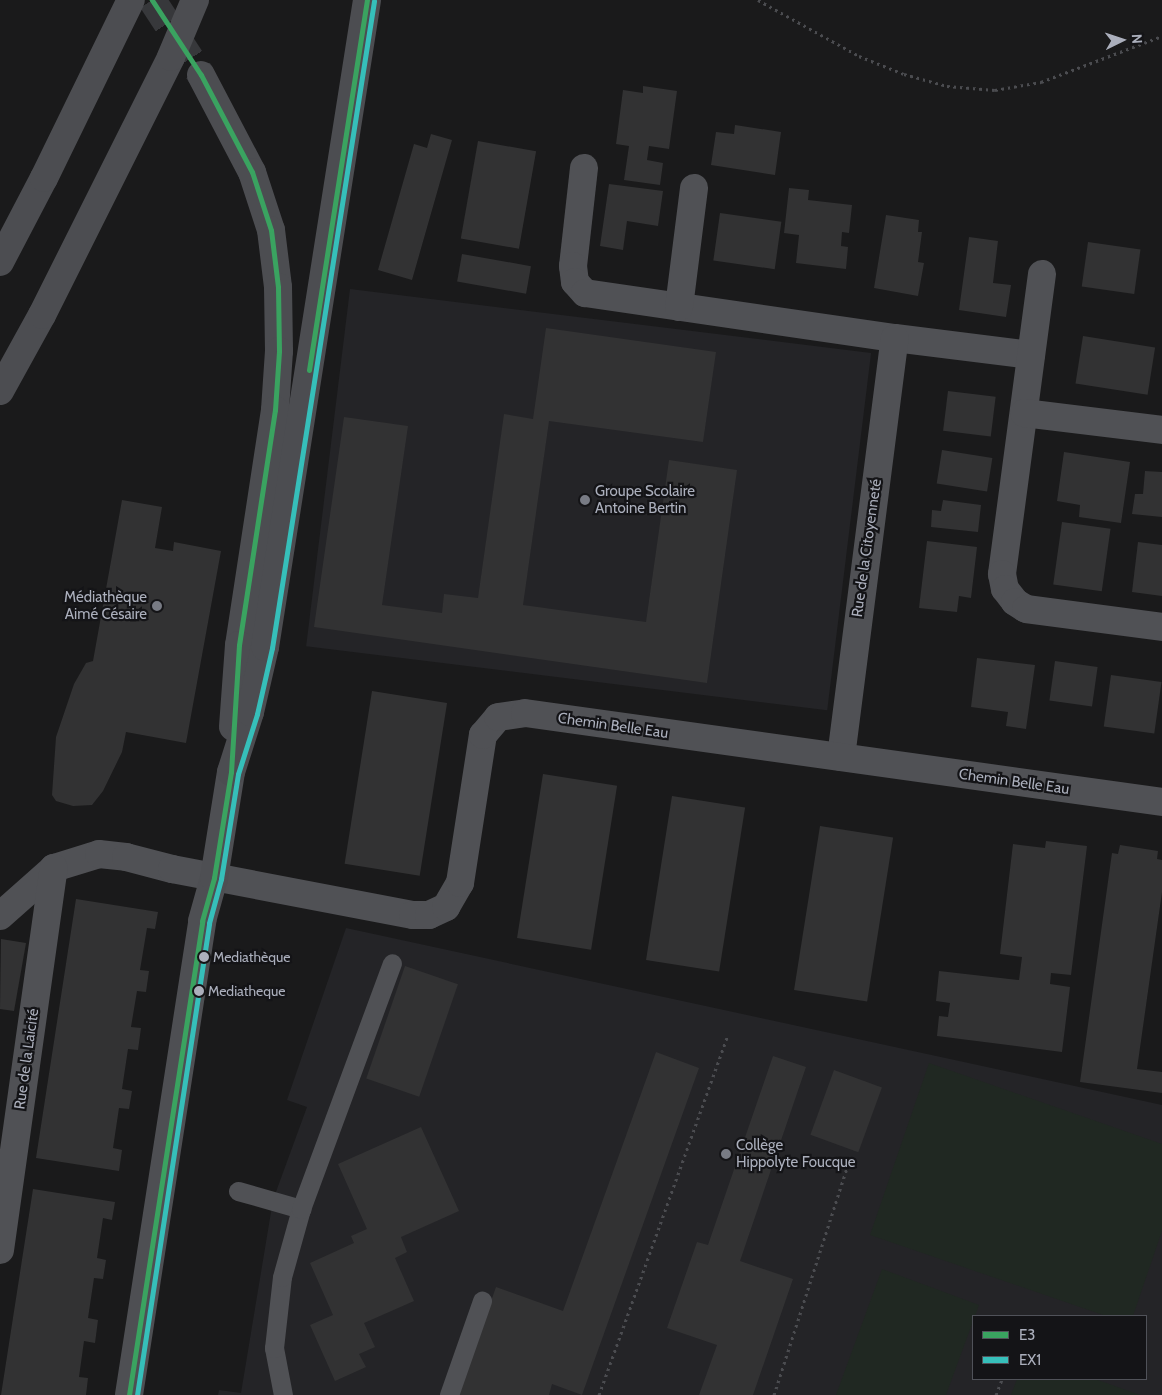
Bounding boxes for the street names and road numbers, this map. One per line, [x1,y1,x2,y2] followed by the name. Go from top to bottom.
[848,478,886,618] street label: Rue de la Citoyenneté
[557,709,669,743] street label: Chemin Belle Eau
[958,765,1070,799] street label: Chemin Belle Eau
[11,1007,43,1111] street label: Rue de la Laicité

